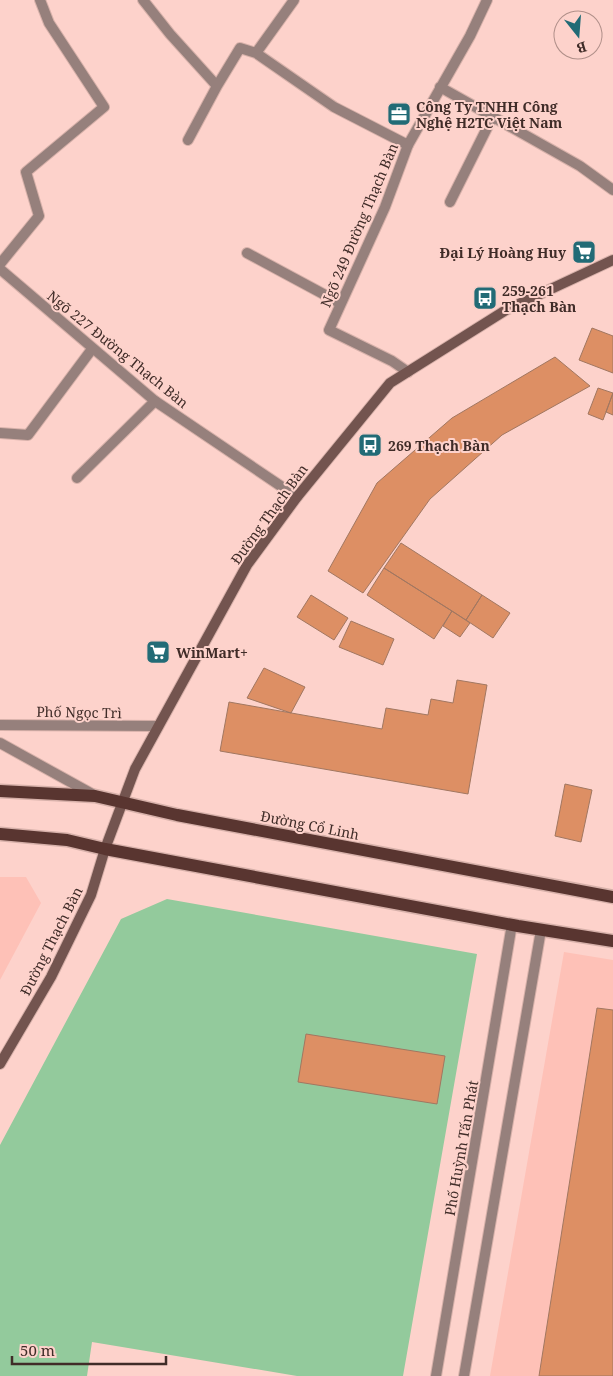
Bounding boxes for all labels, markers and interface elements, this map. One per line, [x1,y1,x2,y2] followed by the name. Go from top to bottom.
[553,10,603,60] north arrow
[575,37,589,58] text: B
[416,97,563,132] place label: Công Ty TNHH Công Nghệ H2TC Việt Nam
[386,101,412,127] office icon: Công Ty TNHH Công Nghệ H2TC Việt Nam
[316,140,402,310] street label: Ngõ 249 Đường Thạch Bàn
[571,239,597,265] supermarket icon: Đại Lý Hoàng Huy
[440,243,567,262] place label: Đại Lý Hoàng Huy
[502,281,576,316] place label: 259-261 Thạch Bàn
[472,285,498,311] bus stop icon: 259-261 Thạch Bàn
[43,286,193,412] street label: Ngõ 227 Đường Thạch Bàn
[357,432,383,458] bus stop icon: 269 Thạch Bàn
[388,436,490,455] place label: 269 Thạch Bàn
[226,460,312,568] street label: Đường Thạch Bàn
[145,639,171,665] supermarket icon: WinMart+
[176,643,248,662] place label: WinMart+
[36,702,122,722] street label: Phố Ngọc Trì
[259,806,361,844] street label: Đường Cổ Linh
[15,883,87,999] street label: Đường Thạch Bàn
[440,1079,482,1217] street label: Phố Huỳnh Tấn Phát
[12,1334,166,1366] scale bar
[20,1340,55,1360] text: 50 m

